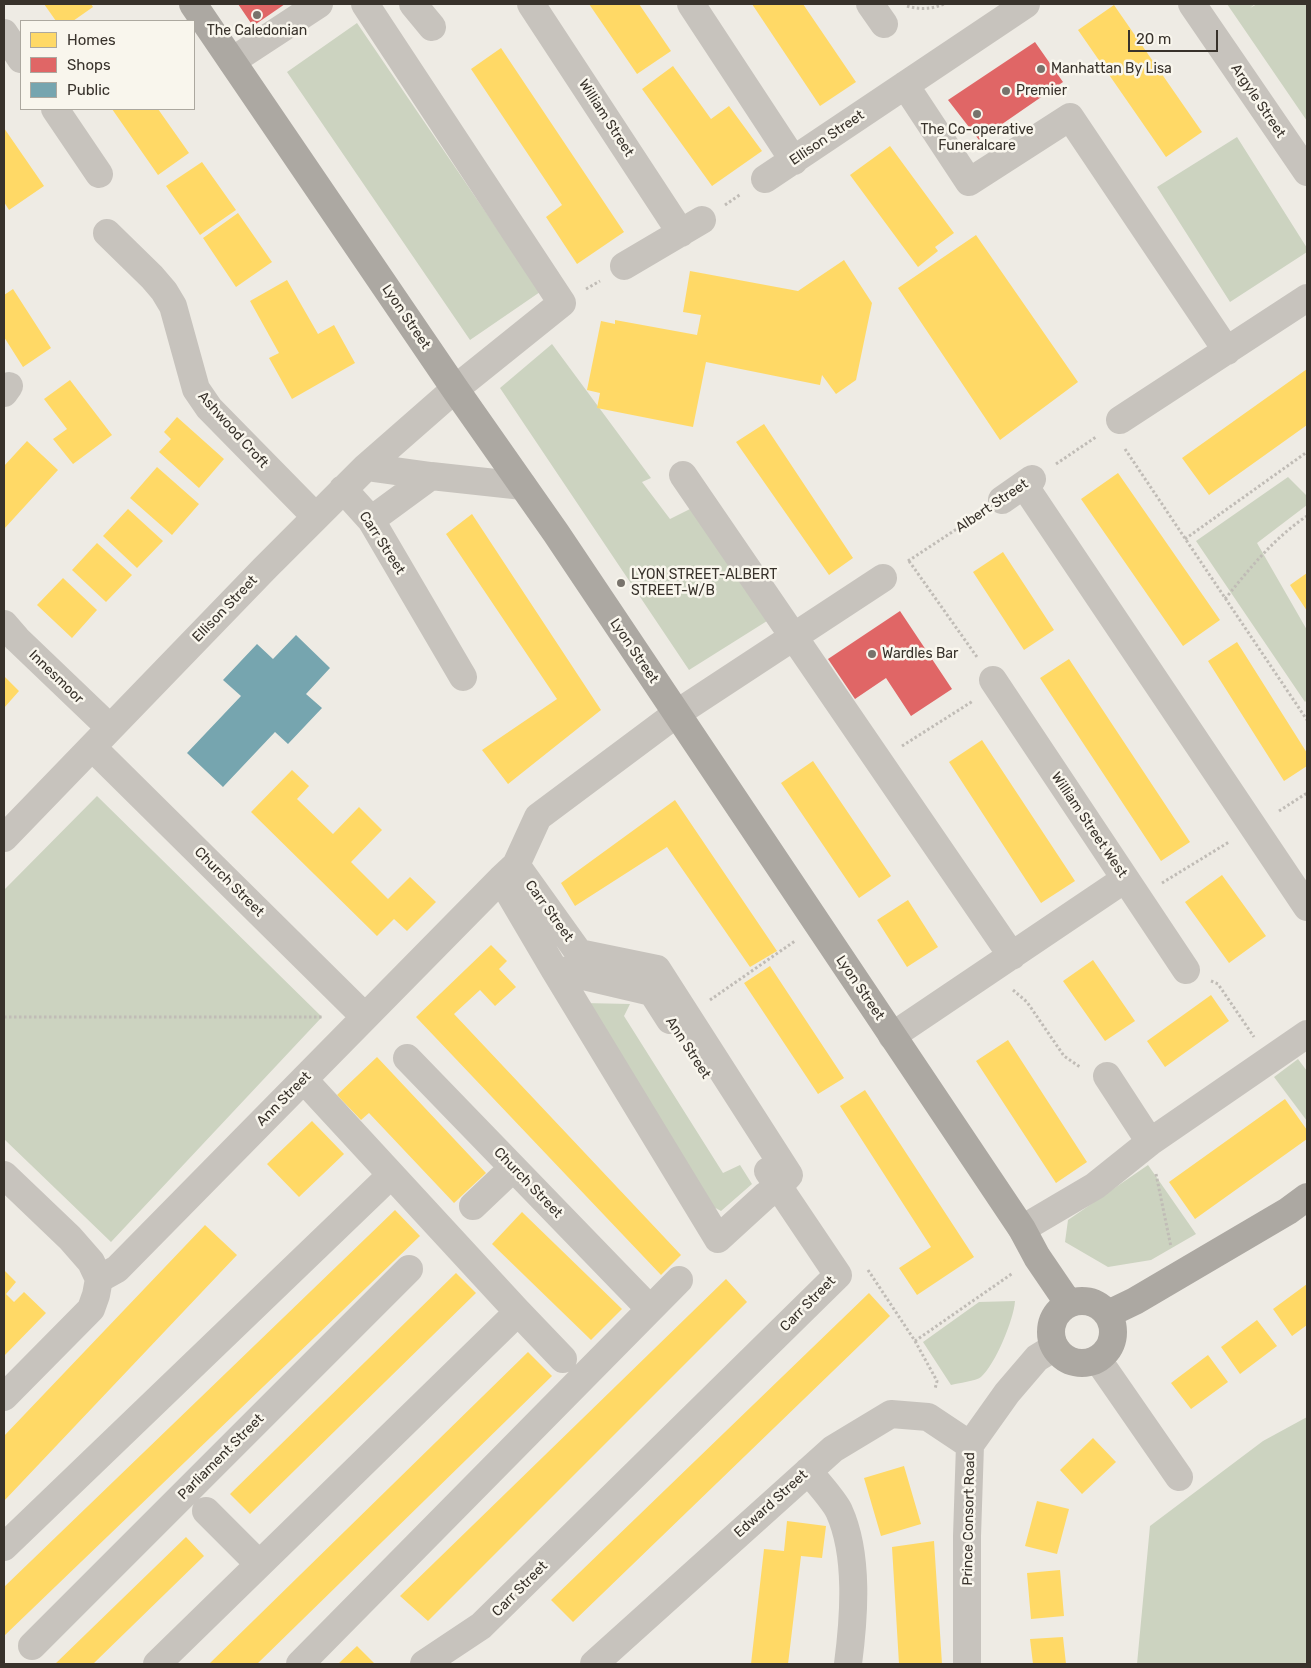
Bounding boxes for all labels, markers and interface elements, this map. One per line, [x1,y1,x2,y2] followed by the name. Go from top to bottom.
[251,9,263,21] marker: The Caledonian
[20,20,195,110] legend
[1131,20,1221,52] scale bar
[207,23,307,39] place label: The Caledonian
[1136,30,1171,48] text: 20 m
[67,31,116,49] text: Homes
[67,56,111,74] text: Shops
[1051,61,1172,77] place label: Manhattan By Lisa
[1227,61,1289,141] street label: Argyle Street
[1035,63,1047,75] marker: Manhattan By Lisa
[575,76,637,160] street label: William Street
[67,81,110,99] text: Public
[1016,83,1067,99] place label: Premier
[1000,85,1012,97] marker: Premier
[787,107,867,169] street label: Ellison Street
[971,108,983,120] marker: The Co-operative Funeralcare
[920,122,1034,154] place label: The Co-operative Funeralcare
[378,281,434,353] street label: Lyon Street
[194,388,272,472] street label: Ashwood Croft
[953,476,1031,536] street label: Albert Street
[355,508,409,578] street label: Carr Street
[631,567,777,600] place label: LYON STREET-ALBERT STREET-W/B
[189,572,261,646] street label: Ellison Street
[615,577,627,589] marker: LYON STREET-ALBERT STREET-W/B
[606,615,662,687] street label: Lyon Street
[882,646,958,662] place label: Wardles Bar
[25,647,87,707] street label: Innesmoor
[866,648,878,660] marker: Wardles Bar
[1047,769,1131,881] street label: William Street West
[191,844,267,920] street label: Church Street
[521,877,577,945] street label: Carr Street
[832,952,888,1024] street label: Lyon Street
[662,1014,714,1082] street label: Ann Street
[253,1068,315,1130] street label: Ann Street
[490,1144,566,1222] street label: Church Street
[777,1273,839,1335] street label: Carr Street
[175,1411,267,1503] street label: Parliament Street
[959,1452,979,1586] street label: Prince Consort Road
[731,1467,811,1541] street label: Edward Street
[489,1558,551,1620] street label: Carr Street

